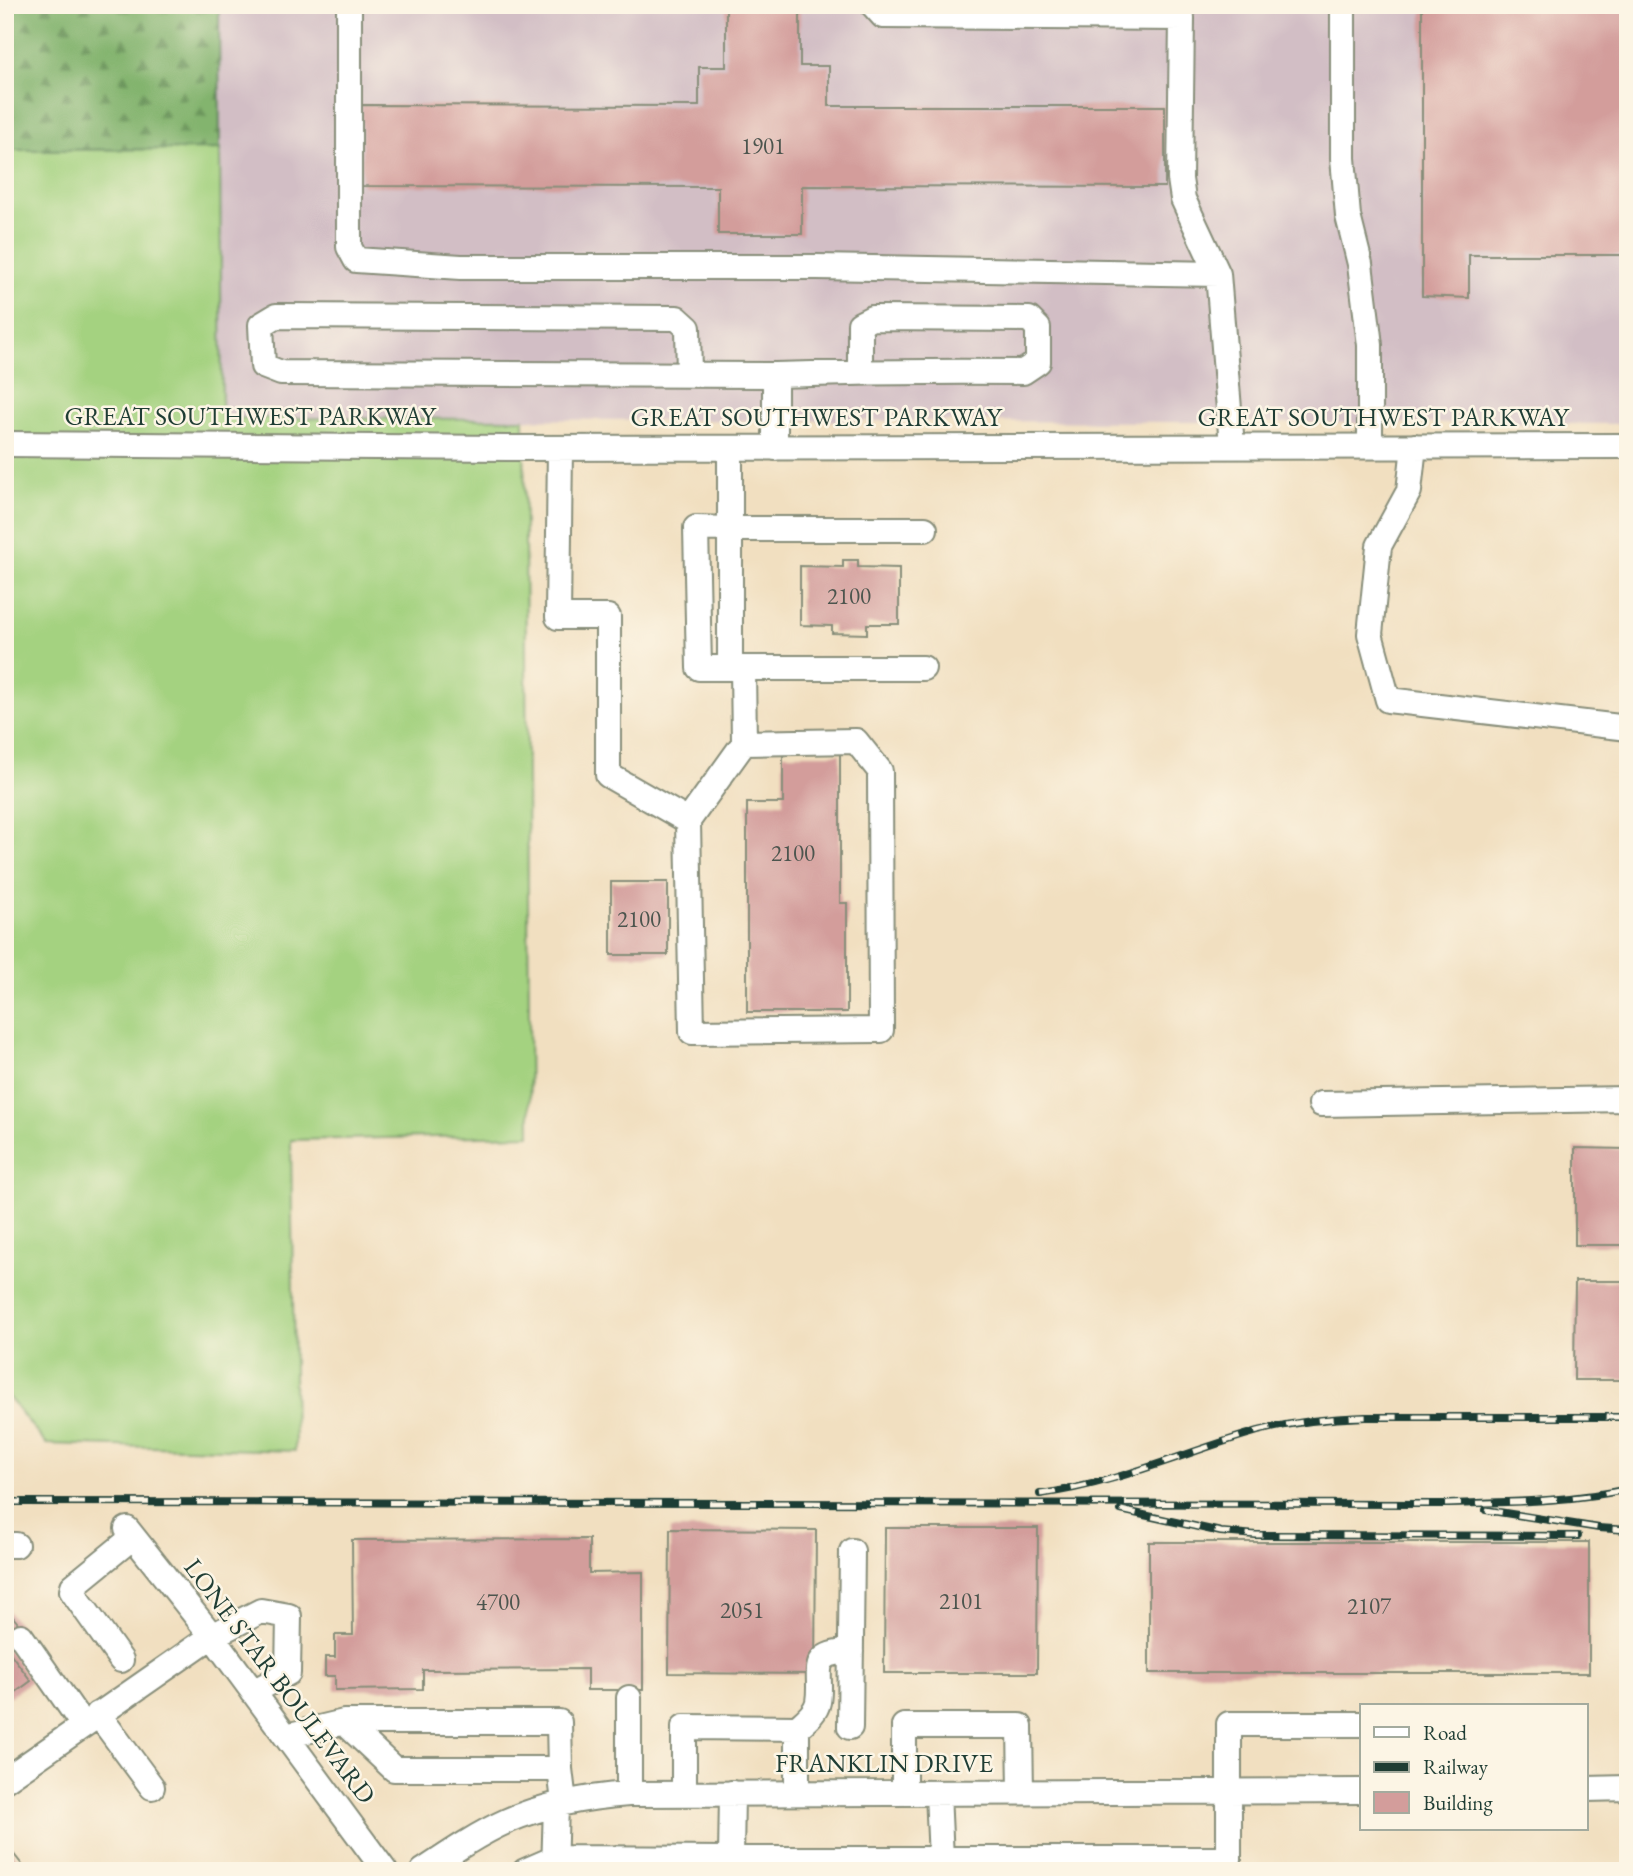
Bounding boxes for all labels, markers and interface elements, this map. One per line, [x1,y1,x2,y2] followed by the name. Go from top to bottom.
[741,131,785,161] house number: 1901
[65,399,437,433] street label: GREAT SOUTHWEST PARKWAY
[631,400,1003,434] street label: GREAT SOUTHWEST PARKWAY
[1198,400,1570,434] street label: GREAT SOUTHWEST PARKWAY
[827,581,871,611] house number: 2100
[771,838,815,868] house number: 2100
[617,904,661,934] house number: 2100
[176,1551,384,1811] street label: LONE STAR BOULEVARD
[939,1586,983,1616] house number: 2101
[476,1587,520,1617] house number: 4700
[1347,1591,1392,1621] house number: 2107
[720,1595,764,1625] house number: 2051
[1360,1704,1588,1830] legend
[1423,1719,1467,1746] text: Road
[775,1746,993,1780] street label: FRANKLIN DRIVE
[1423,1753,1489,1780] text: Railway
[1423,1789,1493,1816] text: Building

